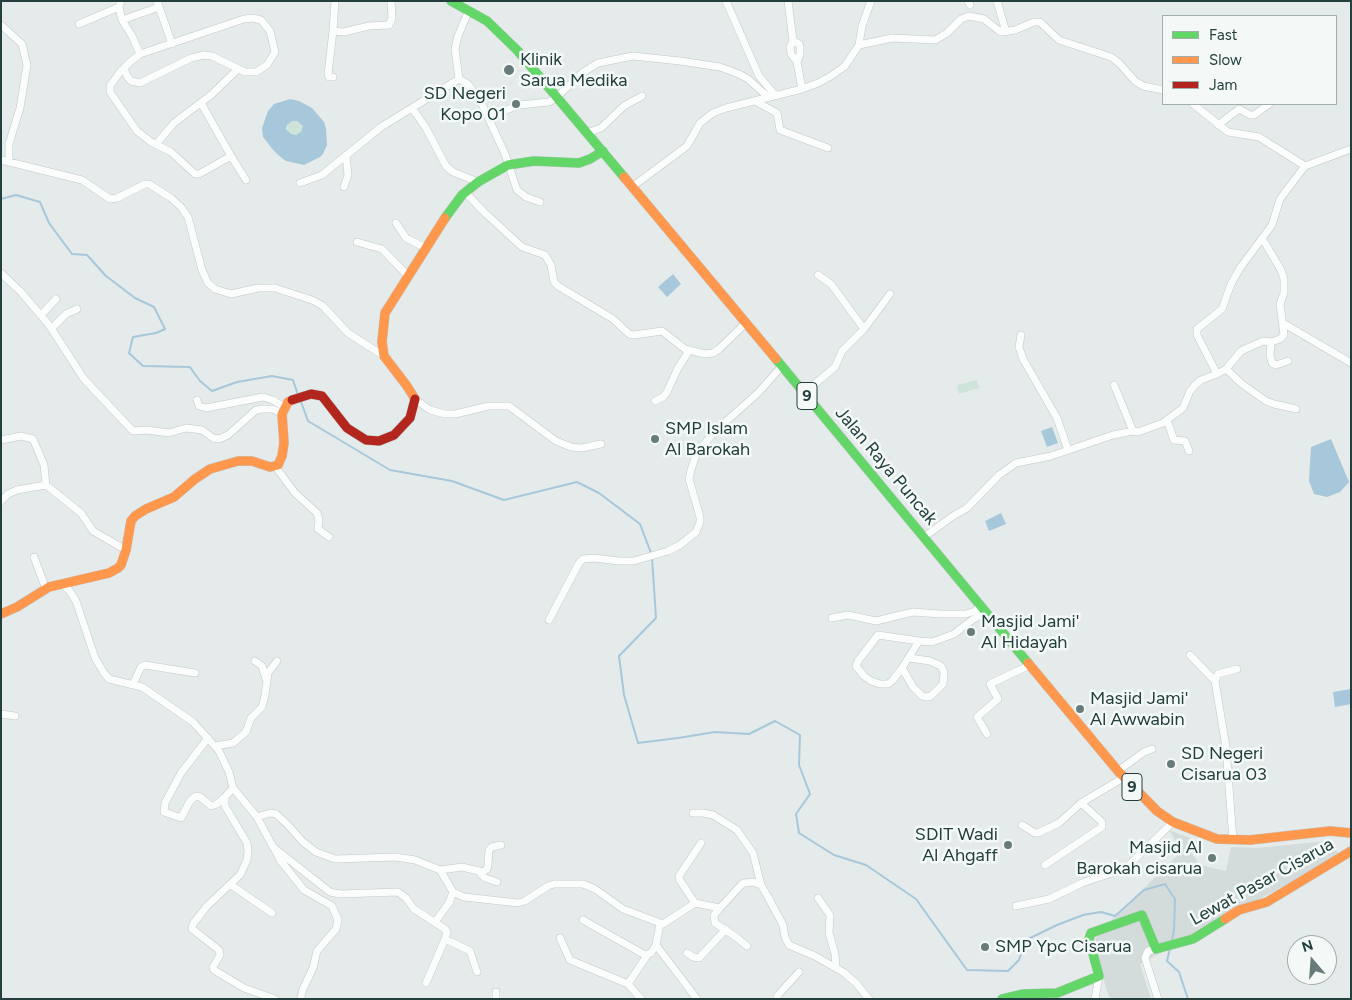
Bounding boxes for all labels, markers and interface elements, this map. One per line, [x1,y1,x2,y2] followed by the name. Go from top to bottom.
[1162,15,1337,105] legend
[1209,26,1237,44] text: Fast
[520,49,627,92] place label: Klinik Sarua Medika
[1209,51,1242,69] text: Slow
[502,63,516,77] marker: Klinik Sarua Medika
[1209,76,1237,94] text: Jam
[424,83,506,126] place label: SD Negeri Kopo 01
[510,98,522,110] marker: SD Negeri Kopo 01
[797,382,817,410] road number: 9
[830,403,942,529] street label: Jalan Raya Puncak
[665,418,750,460] place label: SMP Islam Al Barokah
[649,433,661,445] marker: SMP Islam Al Barokah
[981,611,1079,654] place label: Masjid Jami' Al Hidayah
[965,626,977,638] marker: Masjid Jami' Al Hidayah
[1090,688,1188,731] place label: Masjid Jami' Al Awwabin
[1074,703,1086,715] marker: Masjid Jami' Al Awwabin
[1181,743,1267,786] place label: SD Negeri Cisarua 03
[1165,758,1177,770] marker: SD Negeri Cisarua 03
[1122,774,1142,800] road number: 9
[915,824,998,866] place label: SDIT Wadi Al Ahgaff
[1186,834,1338,930] street label: Lewat Pasar Cisarua
[1076,837,1202,880] place label: Masjid Al Barokah cisarua
[1002,839,1014,851] marker: SDIT Wadi Al Ahgaff
[1206,852,1218,864] marker: Masjid Al Barokah cisarua
[1287,935,1337,985] north arrow
[995,936,1131,958] place label: SMP Ypc Cisarua
[1300,936,1315,956] text: N
[979,941,991,953] marker: SMP Ypc Cisarua

